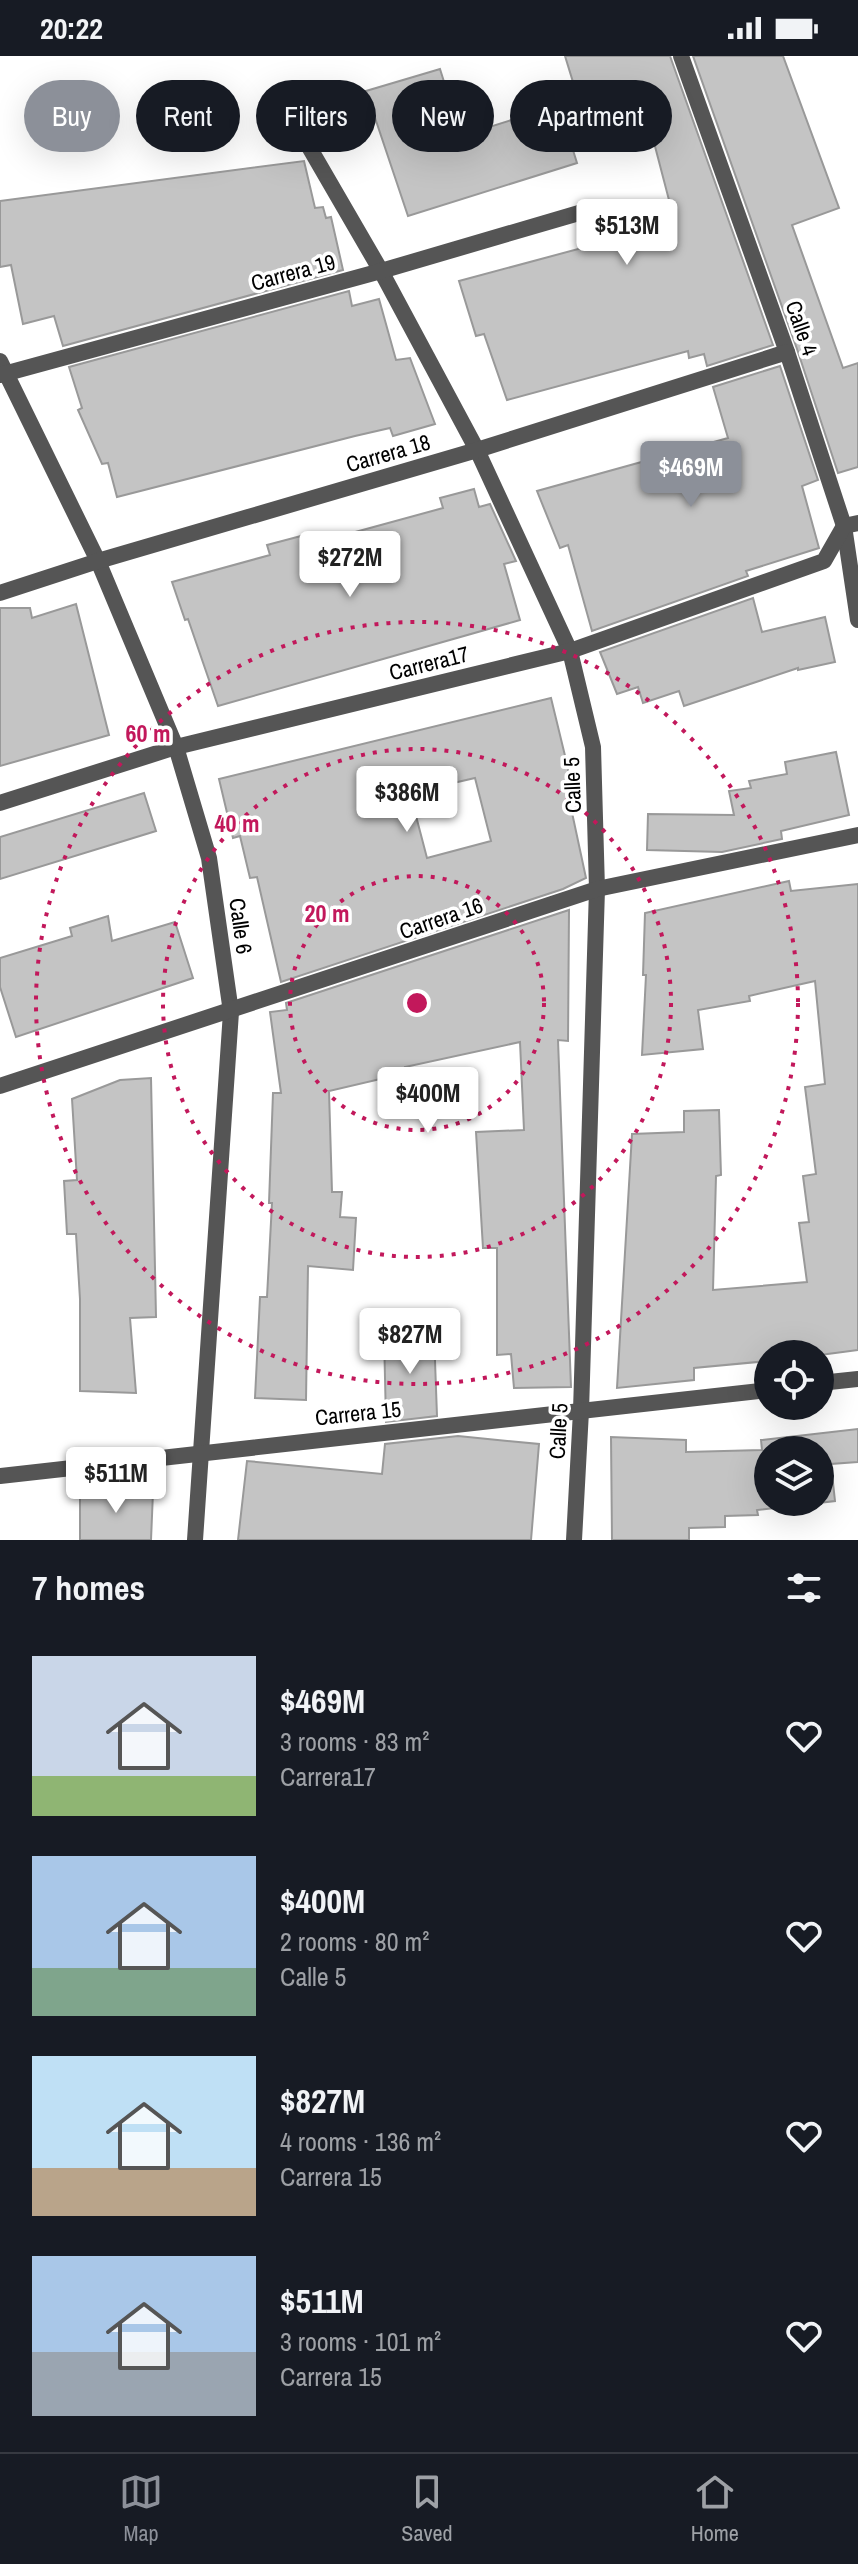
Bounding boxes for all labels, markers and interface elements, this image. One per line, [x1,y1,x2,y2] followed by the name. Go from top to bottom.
[40,8,103,48] text: 20:22
[24,80,120,152] chip: Buy
[136,80,240,152] chip: Rent
[256,80,376,152] chip: Filters
[392,80,494,152] chip: New
[510,80,672,152] chip: Apartment
[571,199,683,267] pin: $513M
[594,207,660,242] text: $513M
[247,246,339,298] street label: Carrera 19
[779,297,825,359] street label: Calle 4
[342,427,434,479] street label: Carrera 18
[635,441,747,509] pin: $469M
[658,449,724,484] text: $469M
[294,531,406,599] pin: $272M
[317,539,383,574] text: $272M
[386,639,472,687] street label: Carrera17
[126,717,170,749] text: 60 m
[556,756,588,814] street label: Calle 5
[351,766,463,834] pin: $386M
[374,774,440,809] text: $386M
[215,807,259,839] text: 40 m
[395,890,487,946] street label: Carrera 16
[222,896,260,956] street label: Calle 6
[305,897,349,929] text: 20 m
[403,989,431,1017] centre of rings
[372,1067,484,1135] pin: $400M
[395,1075,461,1110] text: $400M
[354,1308,466,1376] pin: $827M
[377,1316,443,1351] text: $827M
[754,1340,834,1516] map controls
[754,1340,834,1420] button: locate
[314,1394,402,1432] street label: Carrera 15
[542,1402,574,1460] street label: Calle 5
[754,1436,834,1516] button: layers
[60,1447,172,1515] pin: $511M
[84,1455,148,1490] text: $511M
[32,1565,145,1611] text: 7 homes
[782,1566,826,1610] icon: filters
[280,1678,365,1724] text: $469M
[96,1688,192,1784] icon: home
[782,1714,826,1758] icon: heart
[280,1724,429,1759] text: 3 rooms · 83 m²
[280,1759,376,1794] text: Carrera17
[280,1878,365,1924] text: $400M
[96,1888,192,1984] icon: home
[782,1914,826,1958] icon: heart
[280,1924,429,1959] text: 2 rooms · 80 m²
[280,1959,346,1994] text: Calle 5
[280,2078,365,2124] text: $827M
[96,2088,192,2184] icon: home
[782,2114,826,2158] icon: heart
[280,2124,441,2159] text: 4 rooms · 136 m²
[280,2159,382,2194] text: Carrera 15
[280,2278,364,2324] text: $511M
[96,2288,192,2384] icon: home
[782,2314,826,2358] icon: heart
[280,2324,441,2359] text: 3 rooms · 101 m²
[280,2359,382,2394] text: Carrera 15
[119,2470,163,2548] tab: Map
[401,2470,453,2548] tab: Saved
[691,2470,739,2548] tab: Home

